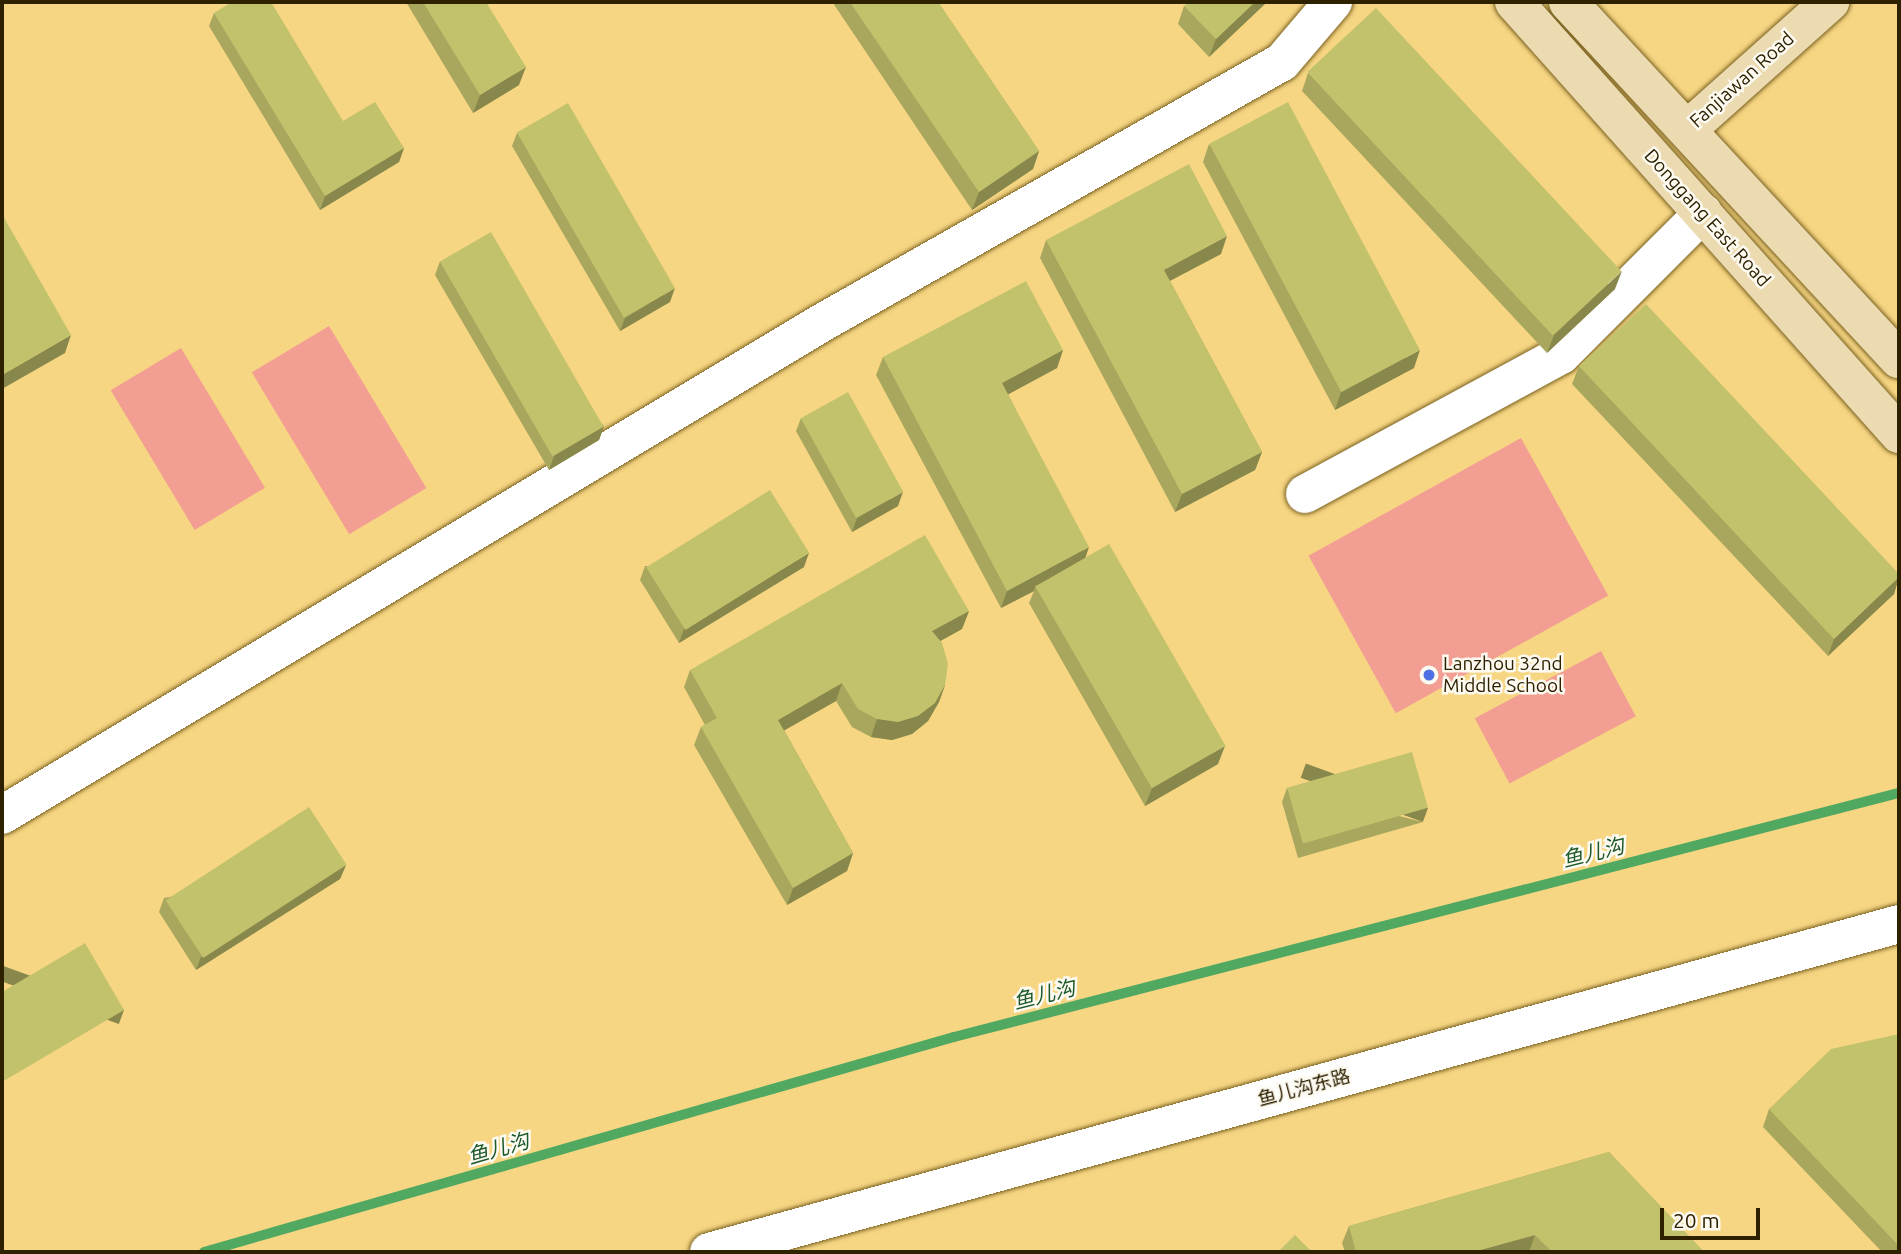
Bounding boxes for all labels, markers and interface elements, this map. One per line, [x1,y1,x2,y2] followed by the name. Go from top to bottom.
[1685,27,1799,133] street label: Fanjiawan Road
[1639,144,1775,292] street label: Donggang East Road
[1443,653,1563,697] place label: Lanzhou 32nd Middle School
[1421,667,1437,683] marker: Lanzhou 32nd Middle School
[1559,832,1627,872] water label: 鱼儿沟
[1010,974,1078,1014] water label: 鱼儿沟
[1255,1065,1353,1111] street label: 鱼儿沟东路
[464,1127,532,1169] water label: 鱼儿沟
[1663,1194,1763,1238] scale bar
[1673,1208,1720,1232] text: 20 m

